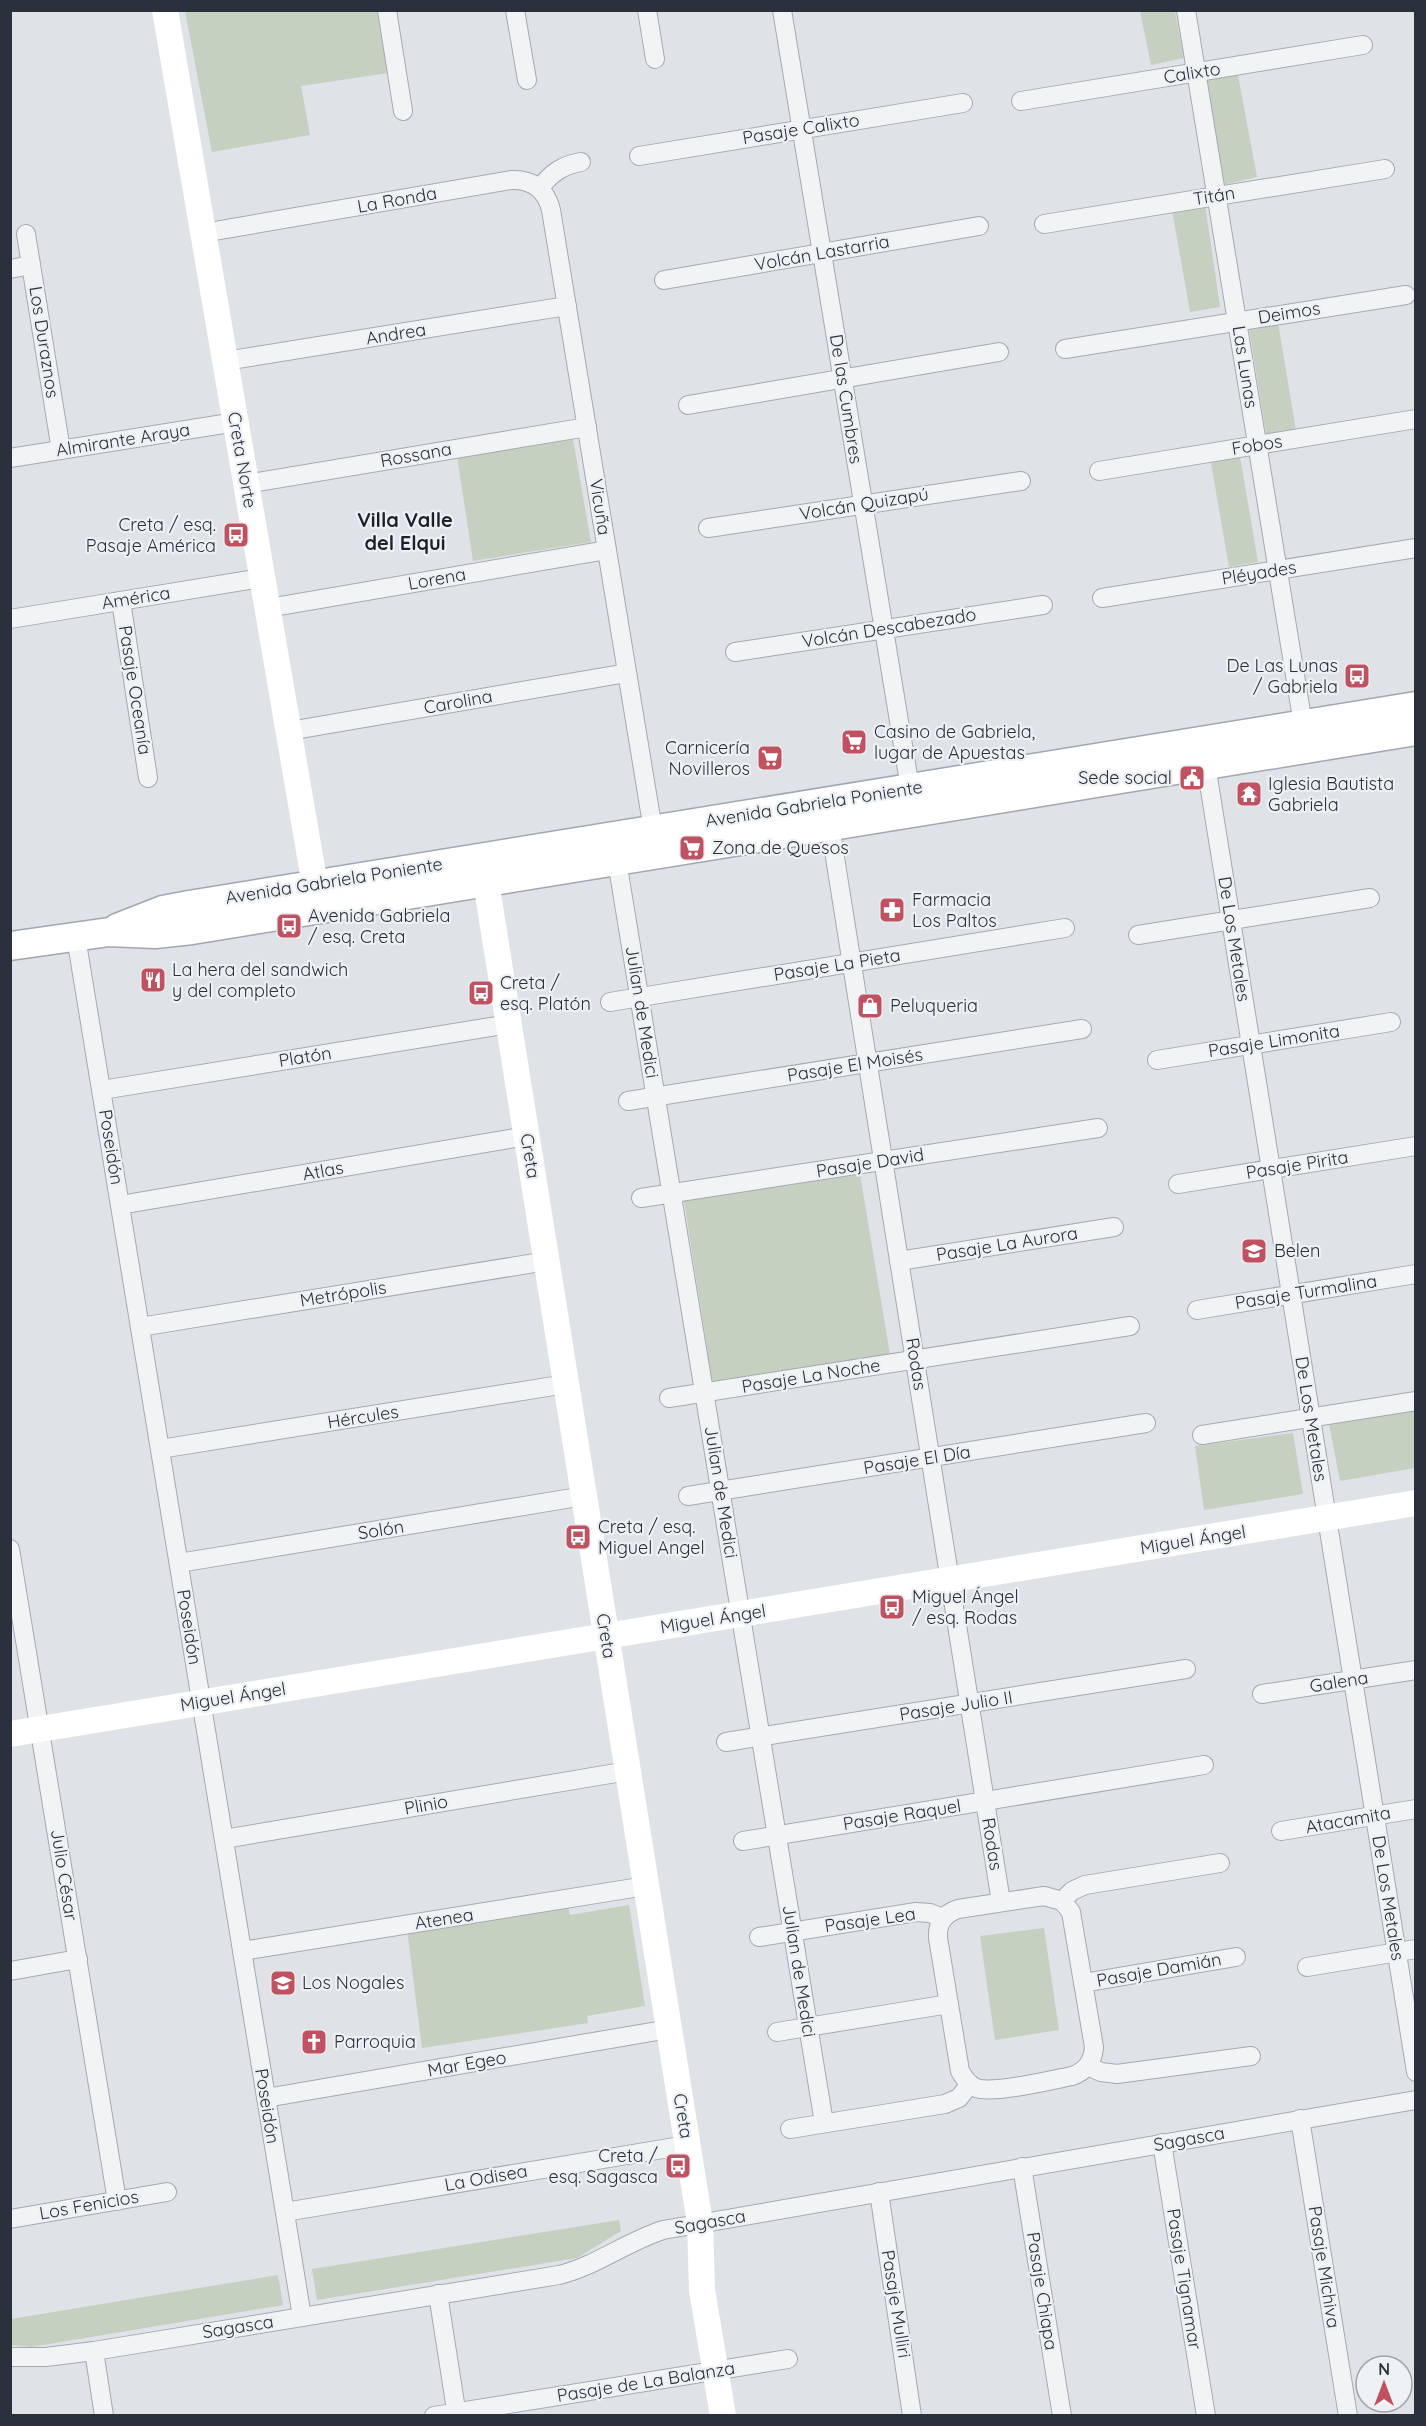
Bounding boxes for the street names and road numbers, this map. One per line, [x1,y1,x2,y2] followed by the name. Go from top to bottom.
[1162,57,1222,88] street label: Calixto
[741,108,861,149] street label: Pasaje Calixto
[355,181,439,218] street label: La Ronda
[1191,181,1237,210] street label: Titán
[753,229,891,276] street label: Volcán Lastarria
[24,284,65,400] street label: Los Duraznos
[1256,296,1322,329] street label: Deimos
[364,317,428,350] street label: Andrea
[1228,324,1263,410] street label: Las Lunas
[825,332,868,465] street label: De las Cumbres
[223,410,262,510] street label: Creta Norte
[54,418,192,461] street label: Almirante Araya
[1230,429,1284,460] street label: Fobos
[378,437,453,472] street label: Rossana
[585,477,616,537] street label: Vicuña
[798,482,930,525] street label: Volcán Quizapú
[1220,555,1298,590] street label: Pléyades
[406,562,468,595] street label: Lorena
[100,581,172,614] street label: América
[800,602,978,653] street label: Volcán Descabezado
[114,624,157,756] street label: Pasaje Oceanía
[422,684,494,719] street label: Carolina
[704,775,924,832] street label: Avenida Gabriela Poniente
[224,852,444,909] street label: Avenida Gabriela Poniente
[1213,875,1256,1003] street label: De Los Metales
[772,943,902,986] street label: Pasaje La Pieta
[621,944,664,1080] street label: Julian de Medici
[1206,1019,1341,1062] street label: Pasaje Limonita
[277,1041,333,1072] street label: Platón
[785,1042,924,1087] street label: Pasaje El Moisés
[94,1108,129,1186] street label: Poseidón
[516,1132,545,1180] street label: Creta
[814,1143,926,1182] street label: Pasaje David
[1244,1145,1350,1184] street label: Pasaje Pirita
[301,1156,345,1185] street label: Atlas
[934,1221,1079,1266] street label: Pasaje La Aurora
[1233,1269,1379,1314] street label: Pasaje Turmalina
[298,1275,388,1312] street label: Metrópolis
[901,1336,932,1392] street label: Rodas
[740,1353,882,1398] street label: Pasaje La Noche
[1290,1355,1333,1483] street label: De Los Metales
[326,1400,400,1433] street label: Hércules
[700,1424,743,1560] street label: Julian de Medici
[862,1440,972,1479] street label: Pasaje El Día
[356,1515,406,1544] street label: Solón
[1139,1520,1247,1559] street label: Miguel Ángel
[172,1588,207,1666] street label: Poseidón
[659,1599,767,1638] street label: Miguel Ángel
[592,1612,621,1660] street label: Creta
[1308,1666,1370,1697] street label: Galena
[179,1677,287,1716] street label: Miguel Ángel
[898,1685,1014,1726] street label: Pasaje Julio II
[402,1789,450,1820] street label: Plinio
[841,1794,963,1835] street label: Pasaje Raquel
[1304,1801,1392,1838] street label: Atacamita
[977,1816,1008,1872] street label: Rodas
[46,1827,83,1923] street label: Julio César
[1367,1834,1410,1962] street label: De Los Metales
[823,1902,917,1937] street label: Pasaje Lea
[413,1903,475,1935] street label: Atenea
[778,1903,821,2039] street label: Julian de Medici
[1095,1947,1223,1992] street label: Pasaje Damián
[426,2045,508,2082] street label: Mar Egeo
[250,2067,285,2145] street label: Poseidón
[669,2092,698,2140] street label: Creta
[1152,2121,1226,2156] street label: Sagasca
[443,2159,529,2196] street label: La Odisea
[37,2184,140,2225] street label: Los Fenicios
[673,2204,747,2239] street label: Sagasca
[1303,2204,1346,2330] street label: Pasaje Michiva
[1162,2207,1207,2351] street label: Pasaje Tignamar
[1022,2230,1063,2352] street label: Pasaje Chiapa
[877,2248,916,2360] street label: Pasaje Mulliri
[201,2310,275,2343] street label: Sagasca
[555,2356,737,2407] street label: Pasaje de La Balanza

